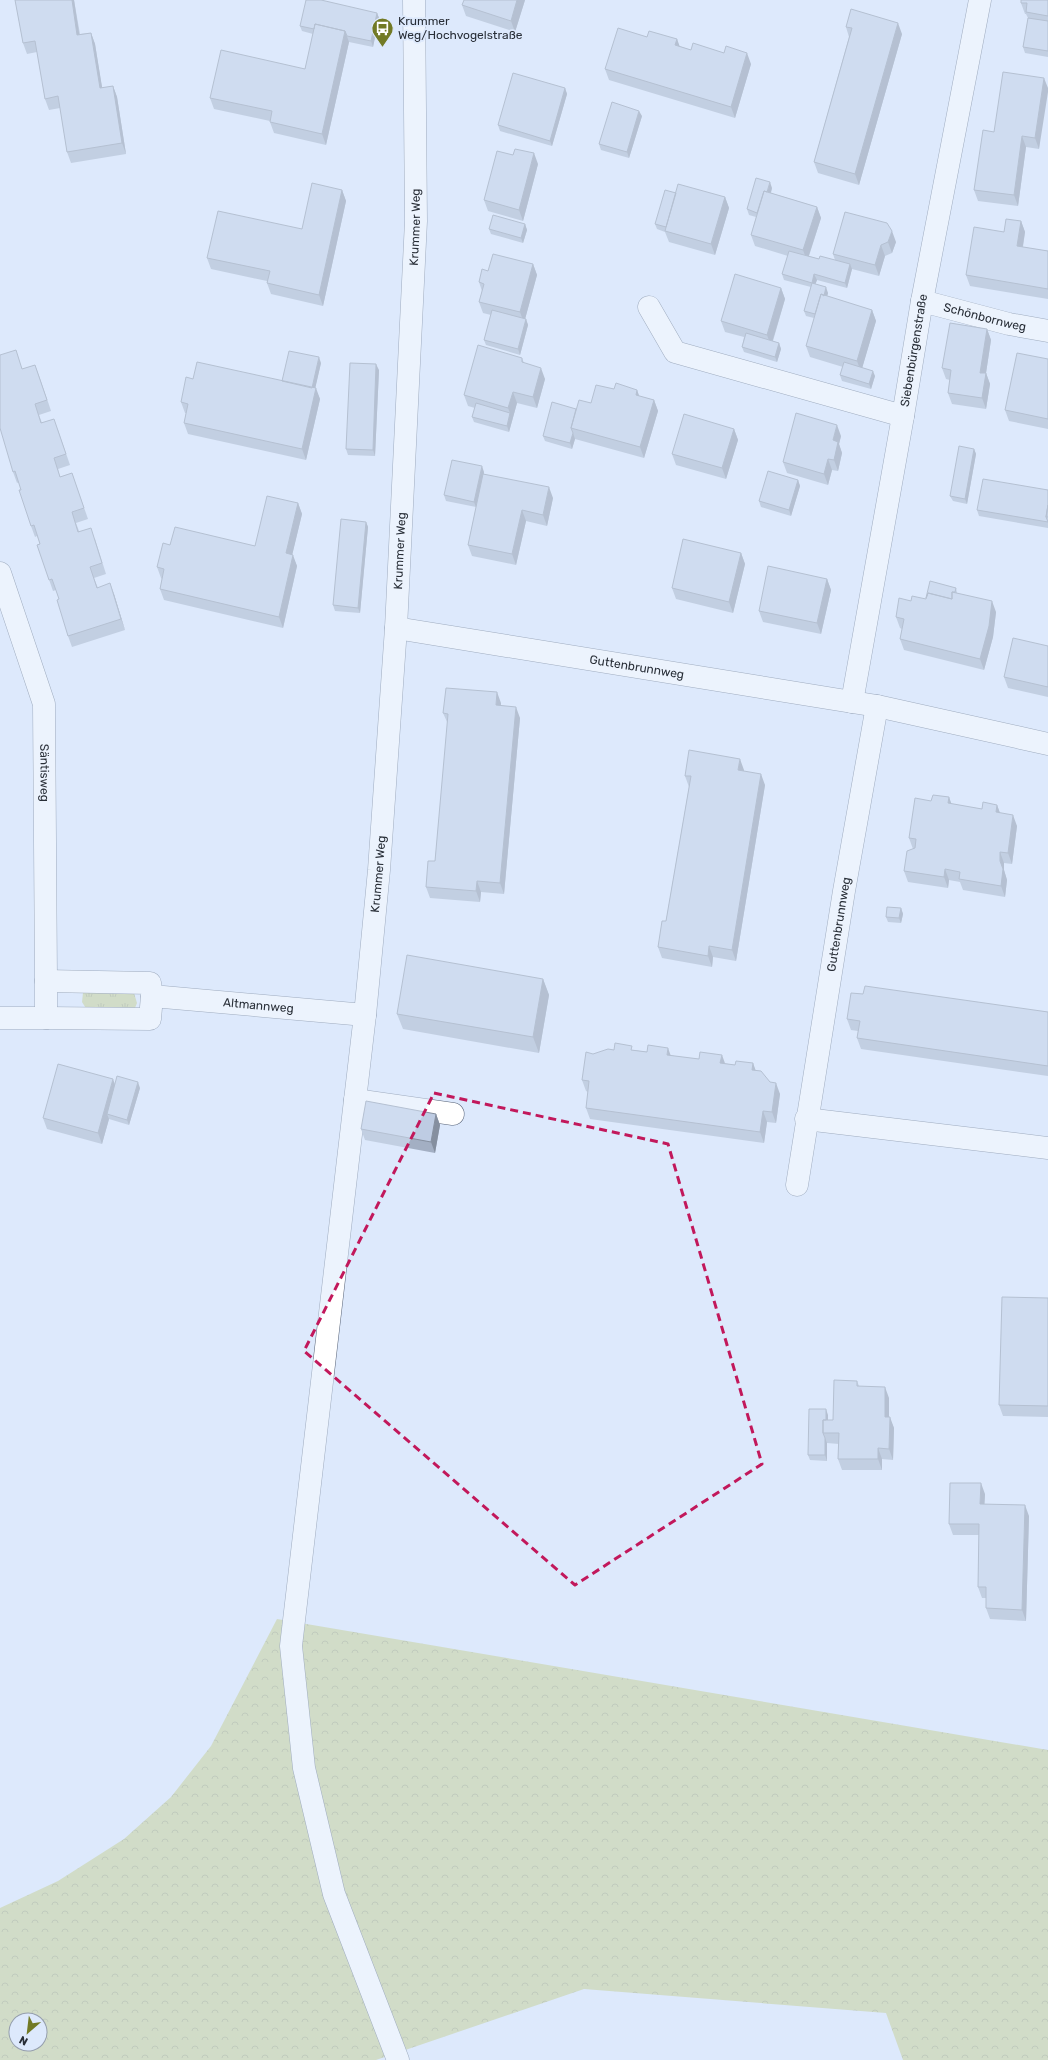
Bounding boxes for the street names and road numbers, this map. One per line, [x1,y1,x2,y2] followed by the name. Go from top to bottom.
[407,188,423,266] street label: Krummer Weg
[898,293,930,408] street label: Siebenbürgenstraße
[942,300,1027,334] street label: Schönbornweg
[391,512,409,590] street label: Krummer Weg
[589,652,685,682] street label: Guttenbrunnweg
[37,744,52,802] street label: Säntisweg
[368,835,388,913] street label: Krummer Weg
[824,876,853,973] street label: Guttenbrunnweg
[223,995,294,1016] street label: Altmannweg

